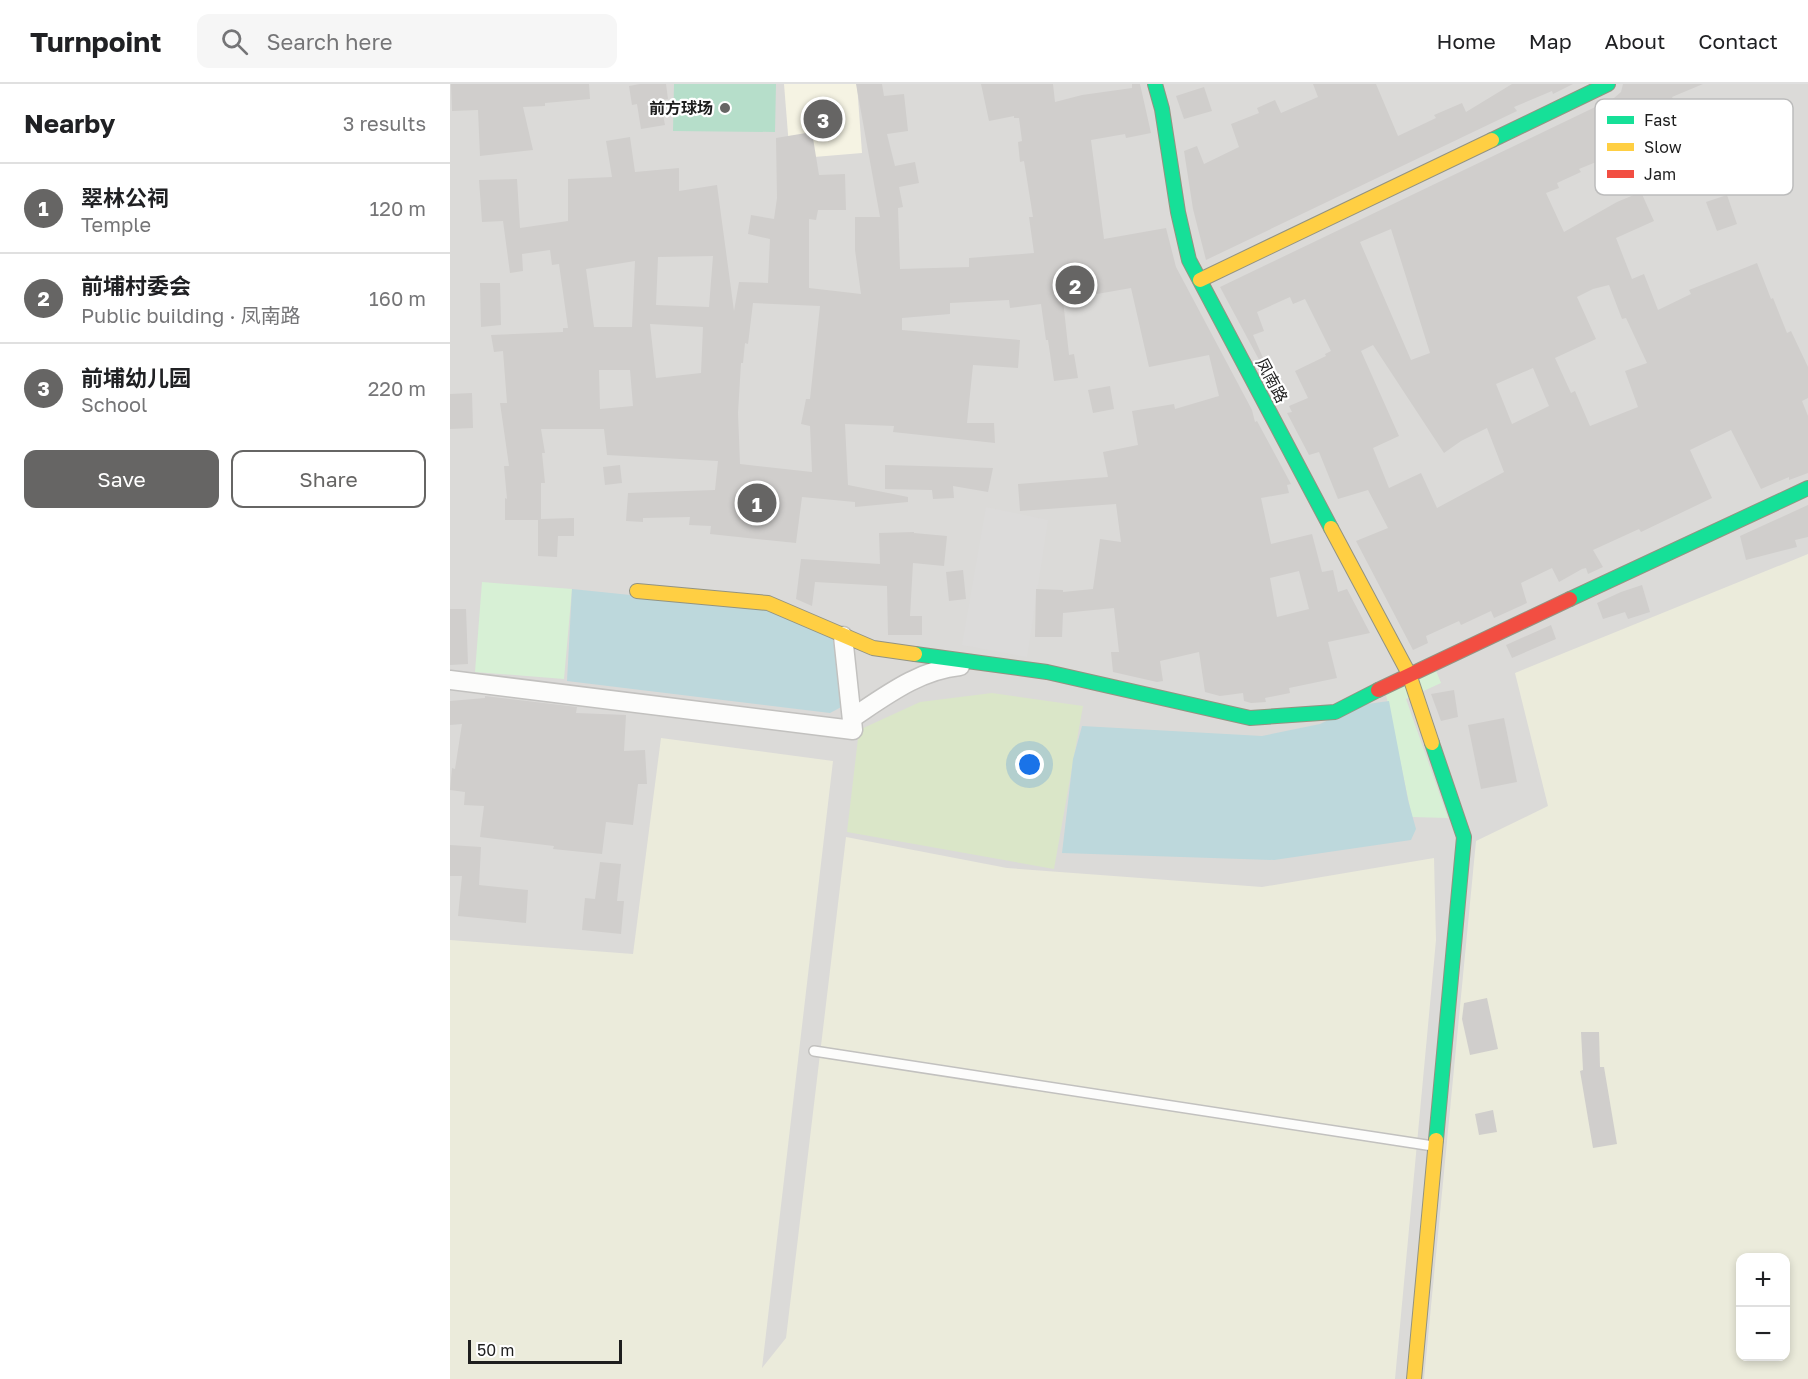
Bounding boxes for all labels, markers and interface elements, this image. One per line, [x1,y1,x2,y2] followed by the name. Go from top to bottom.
[197,14,617,68] search box
[30,25,161,58] text: Turnpoint
[218,25,251,58] icon: search
[266,28,393,55] text: Search here
[1436,28,1496,54] text: Home
[1529,28,1572,54] text: Map
[1605,28,1665,54] text: About
[1698,28,1778,54] text: Contact
[804,96,842,141] pin: 3
[649,98,713,118] place label: 前方球场
[1595,99,1793,195] legend
[718,101,732,115] marker: 前方球场
[24,108,115,139] text: Nearby
[1644,110,1677,130] text: Fast
[343,111,426,135] text: 3 results
[1644,137,1682,157] text: Slow
[1644,164,1676,184] text: Jam
[81,184,169,211] text: 翠林公祠
[38,196,49,220] text: 1
[370,196,426,220] text: 120 m
[81,212,151,236] text: Temple
[1056,262,1094,308] pin: 2
[81,272,191,299] text: 前埔村委会
[37,286,50,310] text: 2
[369,286,426,310] text: 160 m
[81,303,300,327] text: Public building · 凤南路
[1252,354,1292,406] street label: 凤南路
[81,364,191,391] text: 前埔幼儿园
[37,376,50,400] text: 3
[368,376,426,400] text: 220 m
[81,392,147,416] text: School
[24,450,219,508] button: Save
[231,450,426,508] button: Share
[738,480,776,526] pin: 1
[1015,750,1044,779] your location
[1736,1253,1790,1361] map controls
[1736,1253,1790,1307] button: +
[1736,1307,1790,1361] button: −
[468,1337,622,1364] scale bar
[477,1340,514,1360] text: 50 m

